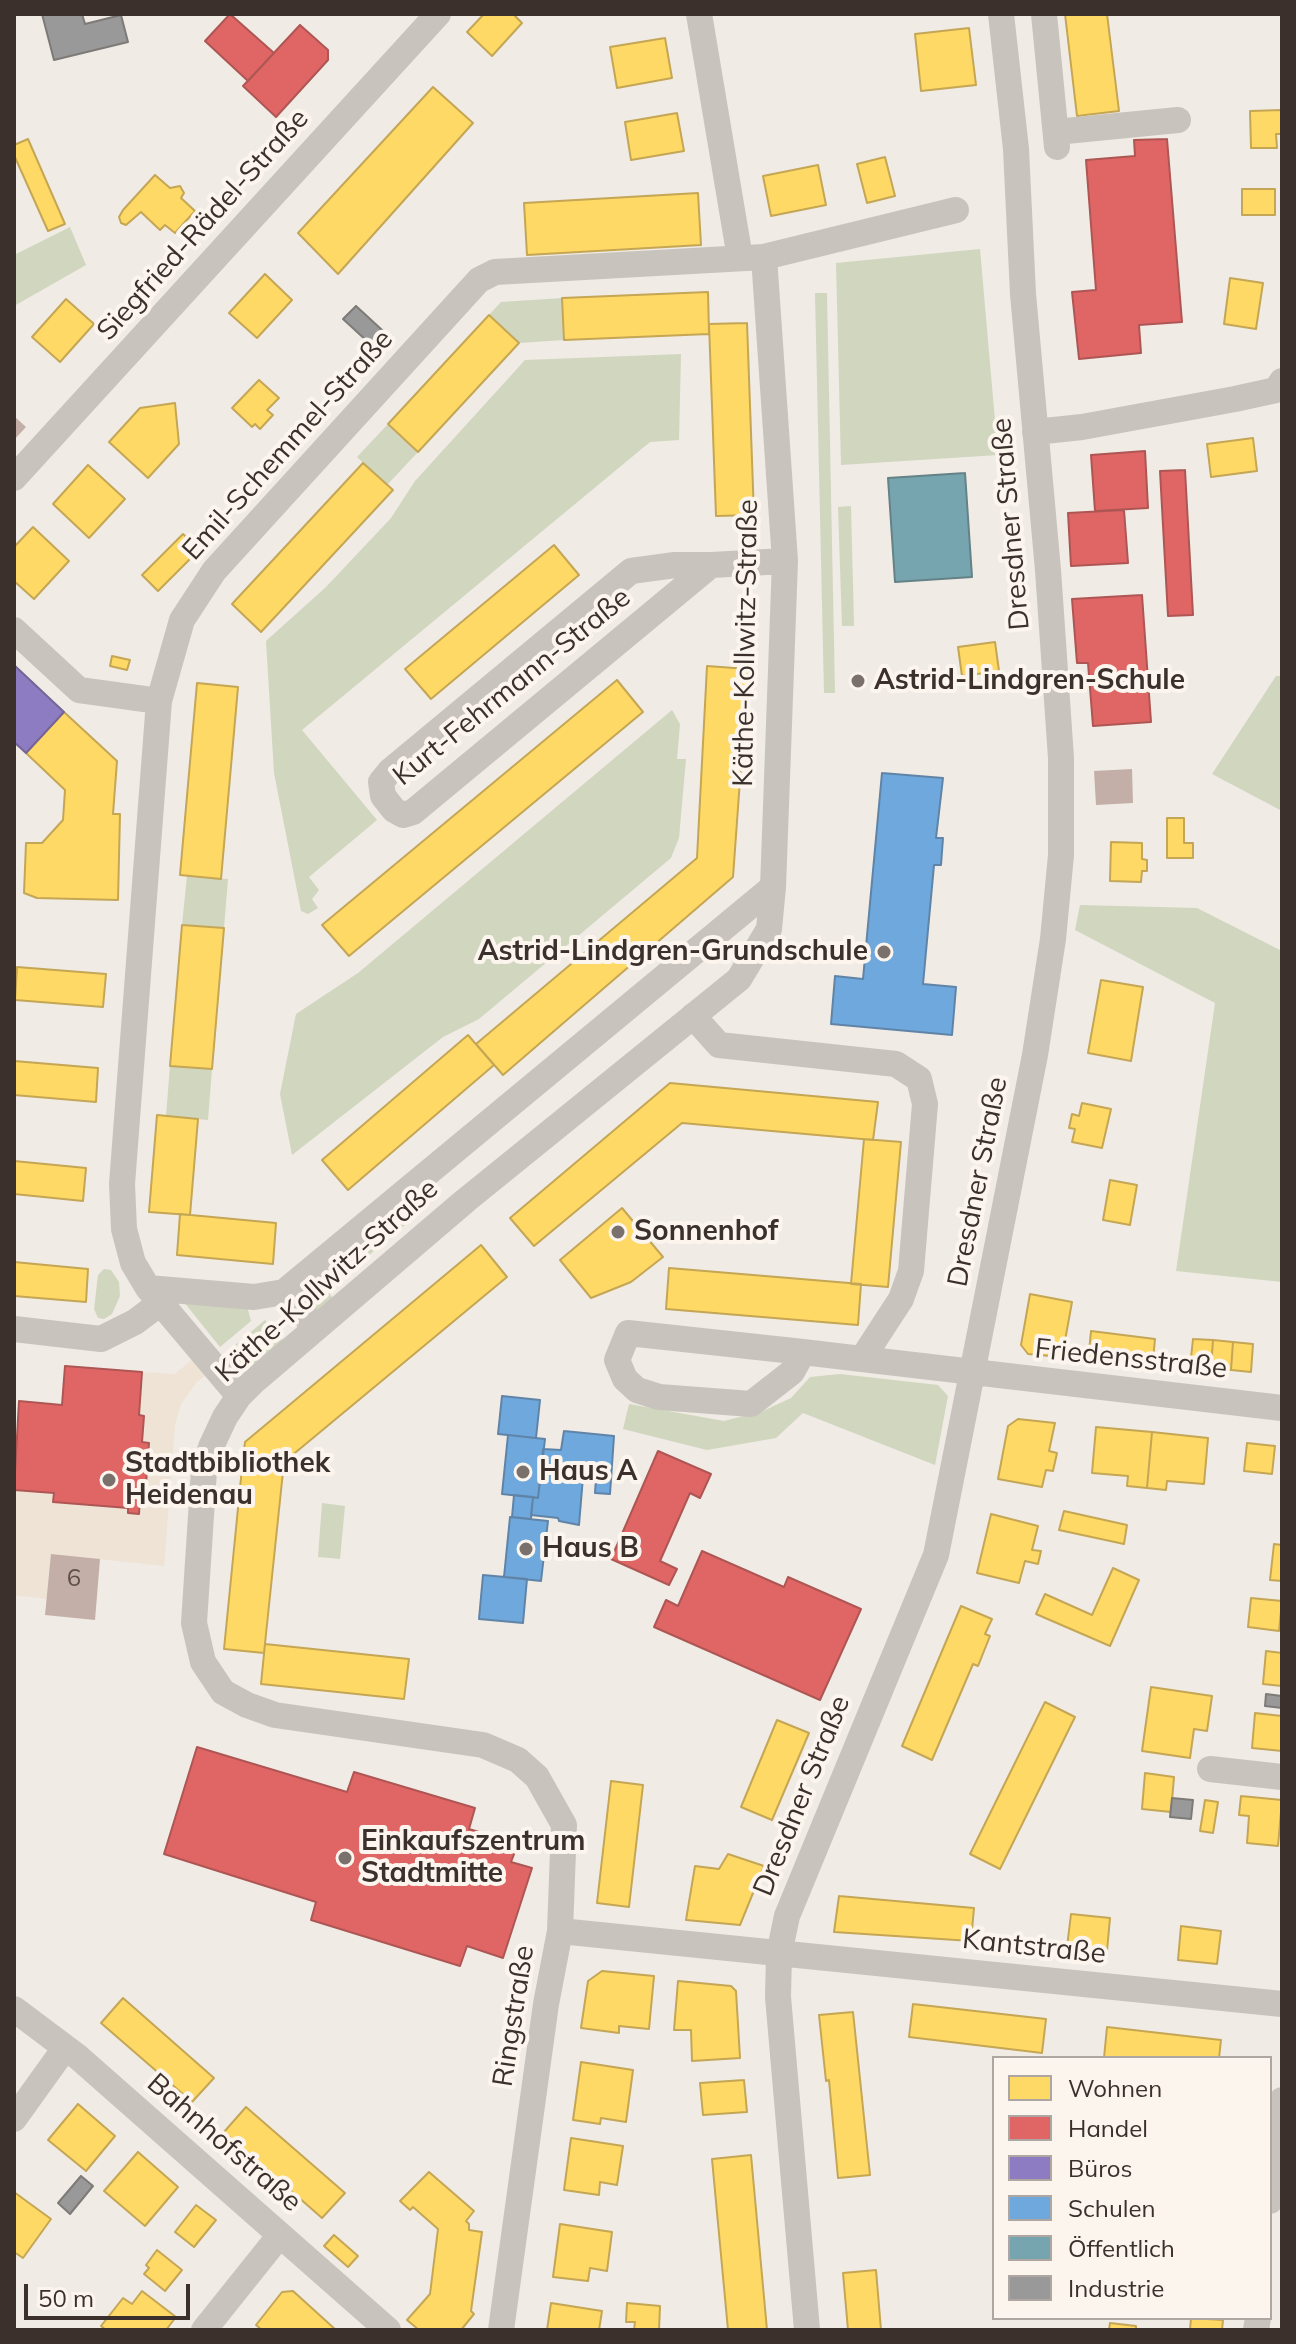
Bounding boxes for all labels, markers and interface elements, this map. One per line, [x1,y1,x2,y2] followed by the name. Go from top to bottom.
[90,102,316,348] street label: Siegfried-Rädel-Straße
[176,323,400,567] street label: Emil-Schemmel-Straße
[985,416,1037,632] street label: Dresdner Straße
[727,499,765,787] street label: Käthe-Kollwitz-Straße
[387,581,637,793] street label: Kurt-Fehrmann-Straße
[874,664,1185,698] place label: Astrid-Lindgren-Schule
[849,672,867,690] marker: Astrid-Lindgren-Schule
[478,935,868,969] place label: Astrid-Lindgren-Grundschule
[875,943,893,961] marker: Astrid-Lindgren-Grundschule
[941,1074,1015,1290] street label: Dresdner Straße
[209,1172,445,1390] street label: Käthe-Kollwitz-Straße
[634,1215,778,1249] place label: Sonnenhof
[609,1223,627,1241] marker: Sonnenhof
[1033,1332,1229,1386] street label: Friedensstraße
[125,1447,330,1513] place label: Stadtbibliothek Heidenau
[539,1455,637,1489] place label: Haus A
[514,1463,532,1481] marker: Haus A
[100,1471,118,1489] marker: Stadtbibliothek Heidenau
[542,1532,639,1566] place label: Haus B
[517,1540,535,1558] marker: Haus B
[67,1565,81,1593] house number: 6
[747,1691,857,1901] street label: Dresdner Straße
[361,1825,585,1891] place label: Einkaufszentrum Stadtmitte
[336,1849,354,1867] marker: Einkaufszentrum Stadtmitte
[961,1923,1107,1971] street label: Kantstraße
[486,1943,542,2089] street label: Ringstraße
[992,2056,1272,2320] legend
[140,2067,308,2219] street label: Bahnhofstraße
[1068,2073,1162,2103] text: Wohnen
[1068,2113,1148,2143] text: Handel
[1068,2153,1132,2183] text: Büros
[1068,2193,1156,2223] text: Schulen
[1068,2233,1175,2263] text: Öffentlich
[28,2268,194,2318] scale bar
[1068,2273,1164,2303] text: Industrie
[38,2283,94,2313] text: 50 m

